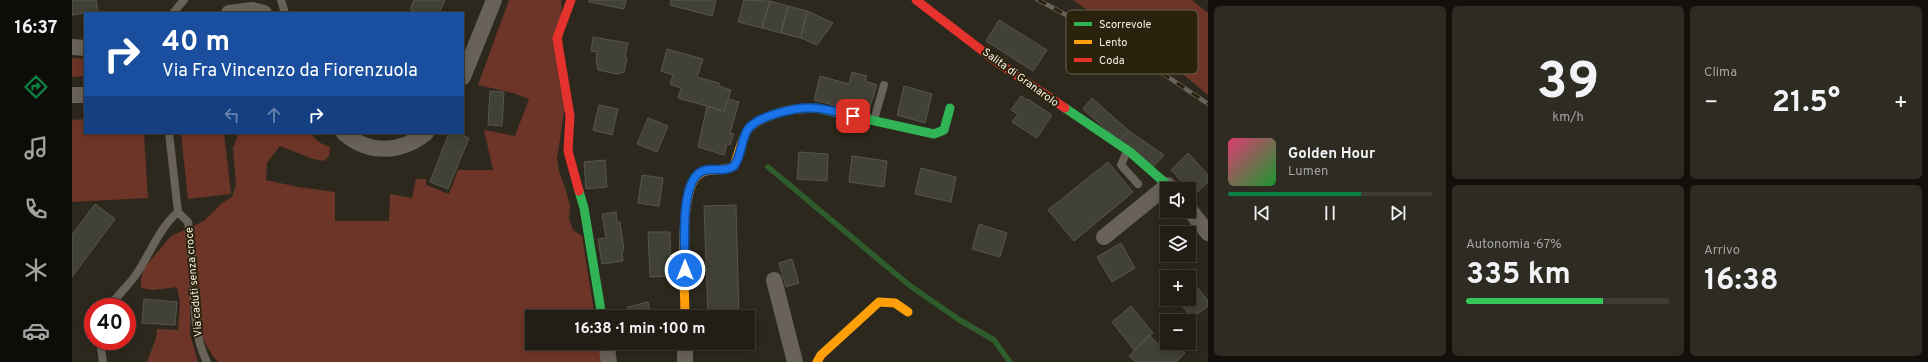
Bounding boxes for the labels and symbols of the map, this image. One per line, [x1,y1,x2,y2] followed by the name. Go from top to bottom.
[1066,10,1198,74] legend
[1099,18,1152,32] text: Scorrevole
[1099,36,1127,50] text: Lento
[980,45,1061,110] street label: Salita di Granarolo
[1099,54,1125,68] text: Coda
[836,99,870,133] pin
[182,226,206,337] street label: Via caduti senza croce
[664,249,706,291] position arrow
[84,298,136,350] speed limit sign: 40

